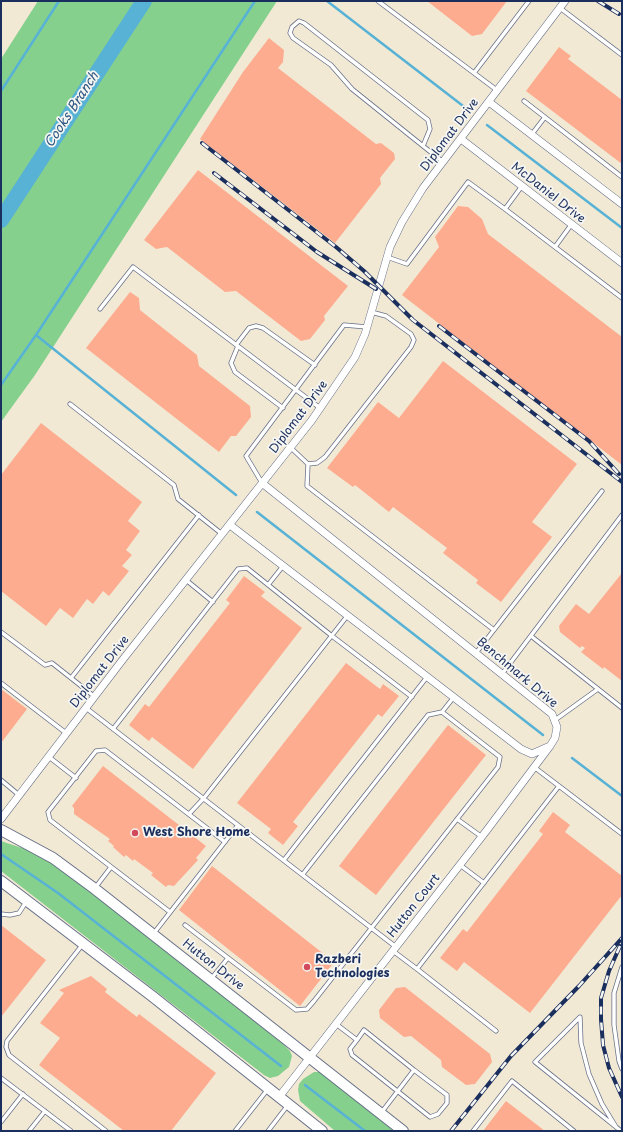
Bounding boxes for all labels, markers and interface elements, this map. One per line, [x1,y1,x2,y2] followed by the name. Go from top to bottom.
[42,69,102,151] water label: Cooks Branch
[418,96,482,174] street label: Diplomat Drive
[508,160,588,226] street label: McDaniel Drive
[267,378,331,456] street label: Diplomat Drive
[67,633,133,711] street label: Diplomat Drive
[474,635,560,711] street label: Benchmark Drive
[143,826,250,840] place label: West Shore Home
[130,828,140,838] marker: West Shore Home
[385,871,443,941] street label: Hutton Court
[179,936,247,994] street label: Hutton Drive
[315,953,389,981] place label: Razberi Technologies
[302,962,312,972] marker: Razberi Technologies

